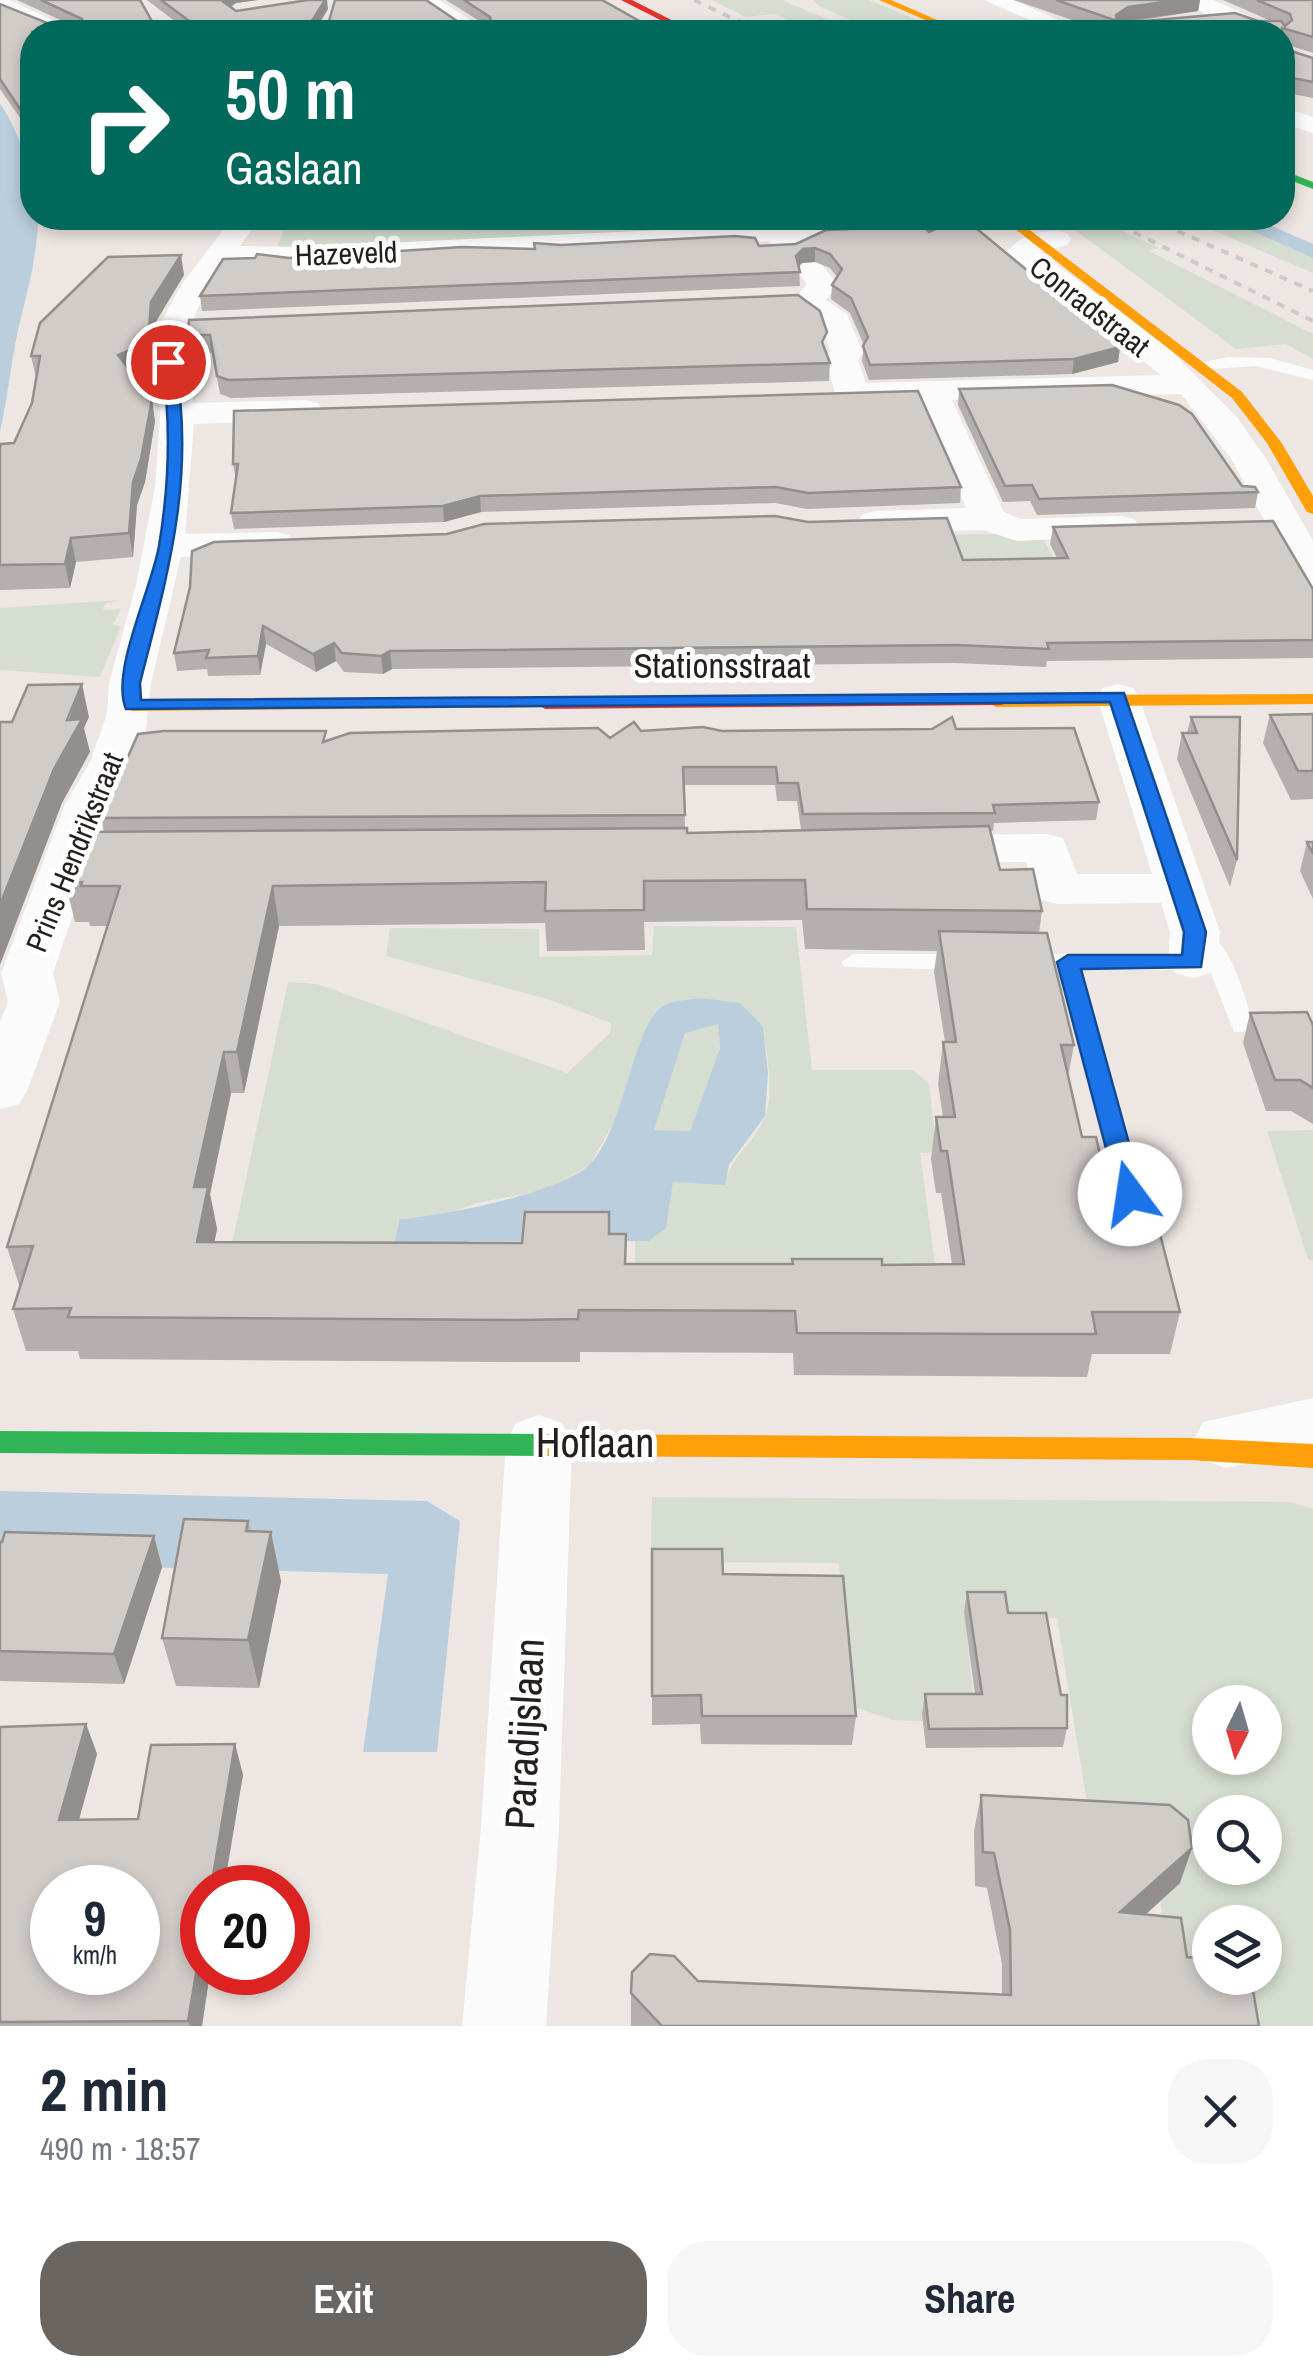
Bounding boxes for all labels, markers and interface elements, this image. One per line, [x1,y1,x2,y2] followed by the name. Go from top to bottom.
[225,47,356,141] text: 50 m
[60,60,190,190] icon: right
[225,137,362,198] text: Gaslaan
[294,231,398,275] street label: Hazeveld
[1022,246,1158,366] street label: Conradstraat
[126,320,211,405] pin
[141,335,196,390] icon: arrive
[633,642,811,689] street label: Stationsstraat
[16,746,132,958] street label: Prins Hendrikstraat
[1078,1142,1182,1246] position arrow
[536,1414,654,1470] street label: Hoflaan
[491,1637,557,1831] street label: Paradijslaan
[1192,1685,1282,1775] north arrow
[1192,1685,1282,1995] map controls
[1192,1795,1282,1885] button: search
[180,1865,310,1995] speed limit sign: 20
[84,1884,106,1952] text: 9
[1192,1905,1282,1995] button: layers
[73,1938,117,1972] text: km/h
[40,2049,169,2130] text: 2 min
[1168,2059,1273,2164] button: close
[40,2127,200,2170] text: 490 m · 18:57
[40,2241,647,2356] button: Exit
[667,2241,1273,2356] button: Share

